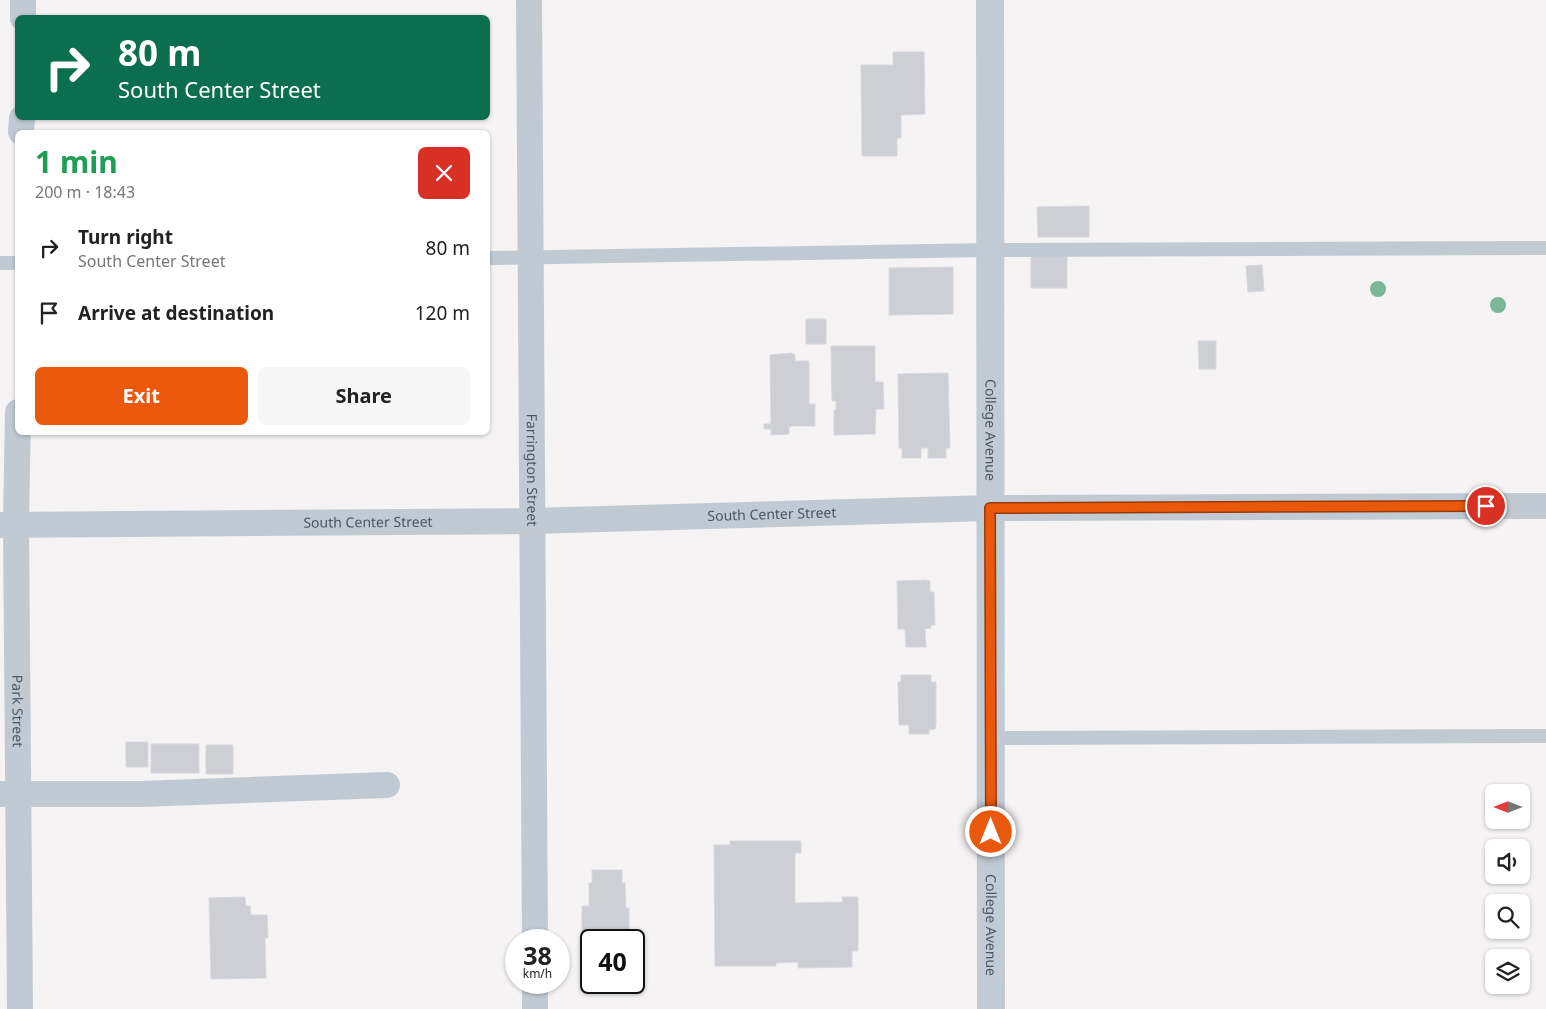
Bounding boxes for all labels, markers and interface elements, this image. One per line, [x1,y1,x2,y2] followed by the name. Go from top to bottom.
[118,29,201,76] text: 80 m
[35,35,100,100] icon: right
[118,74,321,104] text: South Center Street
[35,141,118,182] text: 1 min
[418,147,470,199] button: close
[35,181,135,203] text: 200 m · 18:43
[78,224,173,250] text: Turn right
[35,234,63,262] icon: right
[426,235,470,261] text: 80 m
[78,250,225,272] text: South Center Street
[35,299,63,327] icon: arrive
[78,300,274,326] text: Arrive at destination
[415,300,470,326] text: 120 m
[35,367,248,425] button: Exit
[258,367,470,425] button: Share
[981,379,1000,481] street label: College Avenue
[523,414,542,526] street label: Farrington Street
[1465,485,1507,527] pin
[1472,492,1500,520] icon: arrive
[707,502,837,525] street label: South Center Street
[303,512,433,532] street label: South Center Street
[8,675,28,747] street label: Park Street
[1485,784,1530,829] north arrow
[1485,784,1530,994] map controls
[964,805,1016,857] position arrow
[1485,839,1530,884] button: sound
[982,874,1001,976] street label: College Avenue
[1485,894,1530,939] button: search
[580,929,645,994] speed limit sign: 40
[523,938,552,972] text: 38
[1485,949,1530,994] button: layers
[523,965,552,982] text: km/h

